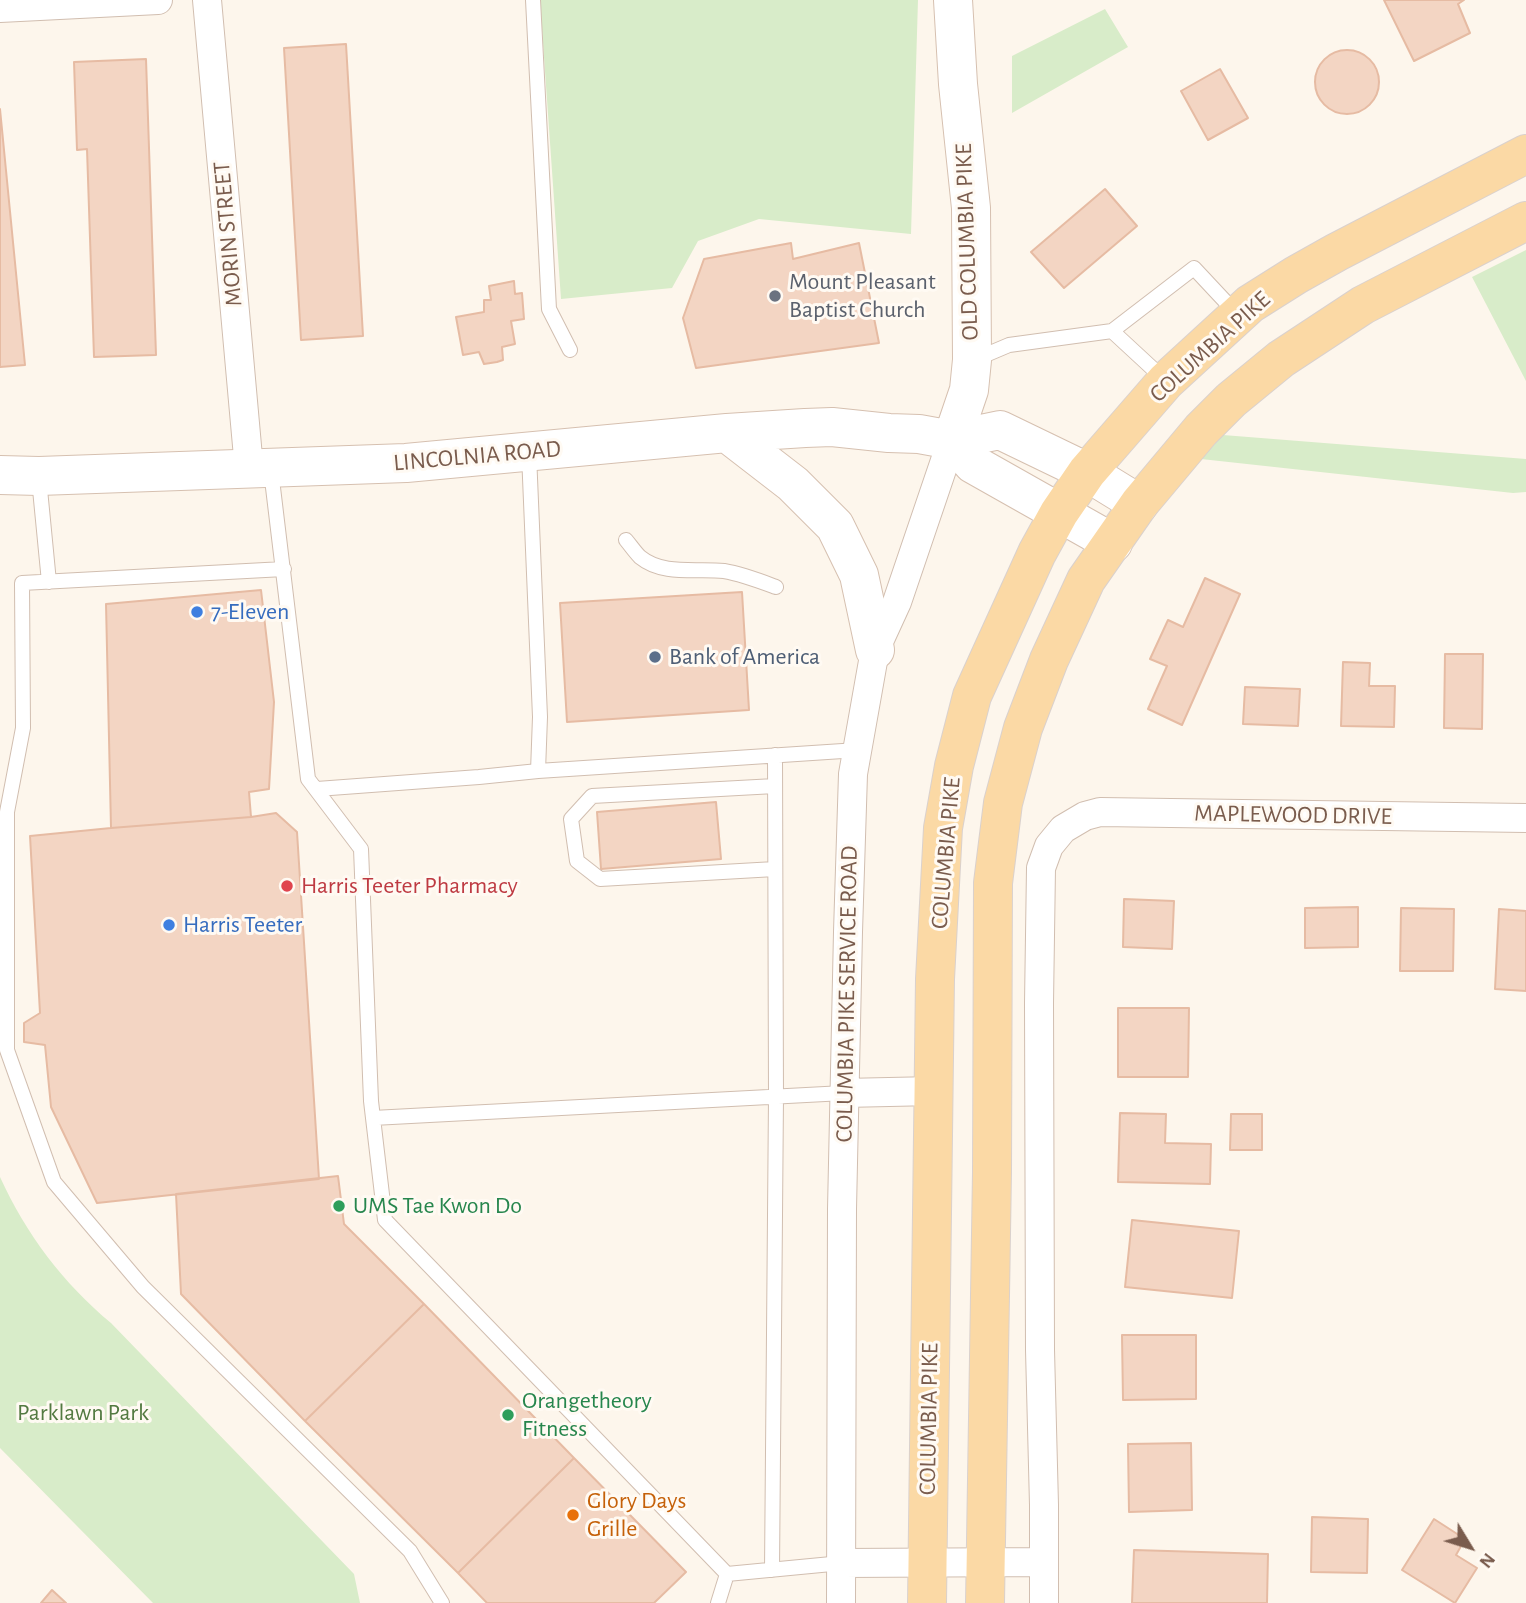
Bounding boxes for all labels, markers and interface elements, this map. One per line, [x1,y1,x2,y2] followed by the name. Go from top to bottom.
[949,143,985,341] street label: OLD COLUMBIA PIKE
[207,160,249,308] street label: MORIN STREET
[789,268,936,324] place label: Mount Pleasant Baptist Church
[1144,285,1276,409] street label: COLUMBIA PIKE
[767,288,783,304] marker: Mount Pleasant Baptist Church
[392,434,562,478] street label: LINCOLNIA ROAD
[211,598,289,626] place label: 7-Eleven
[189,604,205,620] marker: 7-Eleven
[669,643,820,671] place label: Bank of America
[647,649,663,665] marker: Bank of America
[925,776,967,930] street label: COLUMBIA PIKE
[1194,799,1392,831] street label: MAPLEWOOD DRIVE
[830,845,864,1143] street label: COLUMBIA PIKE SERVICE ROAD
[301,872,518,900] place label: Harris Teeter Pharmacy
[279,878,295,894] marker: Harris Teeter Pharmacy
[183,911,302,939] place label: Harris Teeter
[161,917,177,933] marker: Harris Teeter
[353,1192,522,1220] place label: UMS Tae Kwon Do
[331,1198,347,1214] marker: UMS Tae Kwon Do
[913,1343,945,1495] street label: COLUMBIA PIKE
[522,1387,652,1443] place label: Orangetheory Fitness
[17,1399,149,1427] park label: Parklawn Park
[500,1407,516,1423] marker: Orangetheory Fitness
[587,1487,686,1543] place label: Glory Days Grille
[565,1507,581,1523] marker: Glory Days Grille
[1435,1512,1505,1582] north arrow
[1475,1549,1498,1571] text: N

